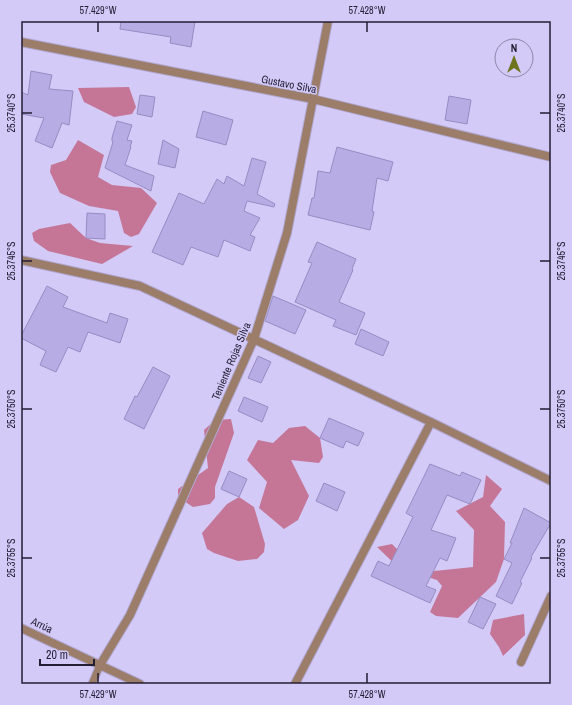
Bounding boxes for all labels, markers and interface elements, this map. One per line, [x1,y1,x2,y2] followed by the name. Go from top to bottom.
[80,4,117,17] text: 57.429°W
[349,4,386,17] text: 57.428°W
[494,38,534,78] north arrow
[511,41,517,55] text: N
[260,72,318,96] street label: Gustavo Silva
[5,93,18,133] text: 25.3740°S
[555,93,568,133] text: 25.3740°S
[5,241,18,281] text: 25.3745°S
[555,241,568,281] text: 25.3745°S
[208,320,254,402] street label: Teniente Rojas Silva
[5,389,18,429] text: 25.3750°S
[555,389,568,429] text: 25.3750°S
[5,538,18,578] text: 25.3755°S
[555,538,568,578] text: 25.3755°S
[28,614,55,636] street label: Arrúa
[40,641,94,667] scale bar
[46,647,68,663] text: 20 m
[80,688,117,701] text: 57.429°W
[349,688,386,701] text: 57.428°W

